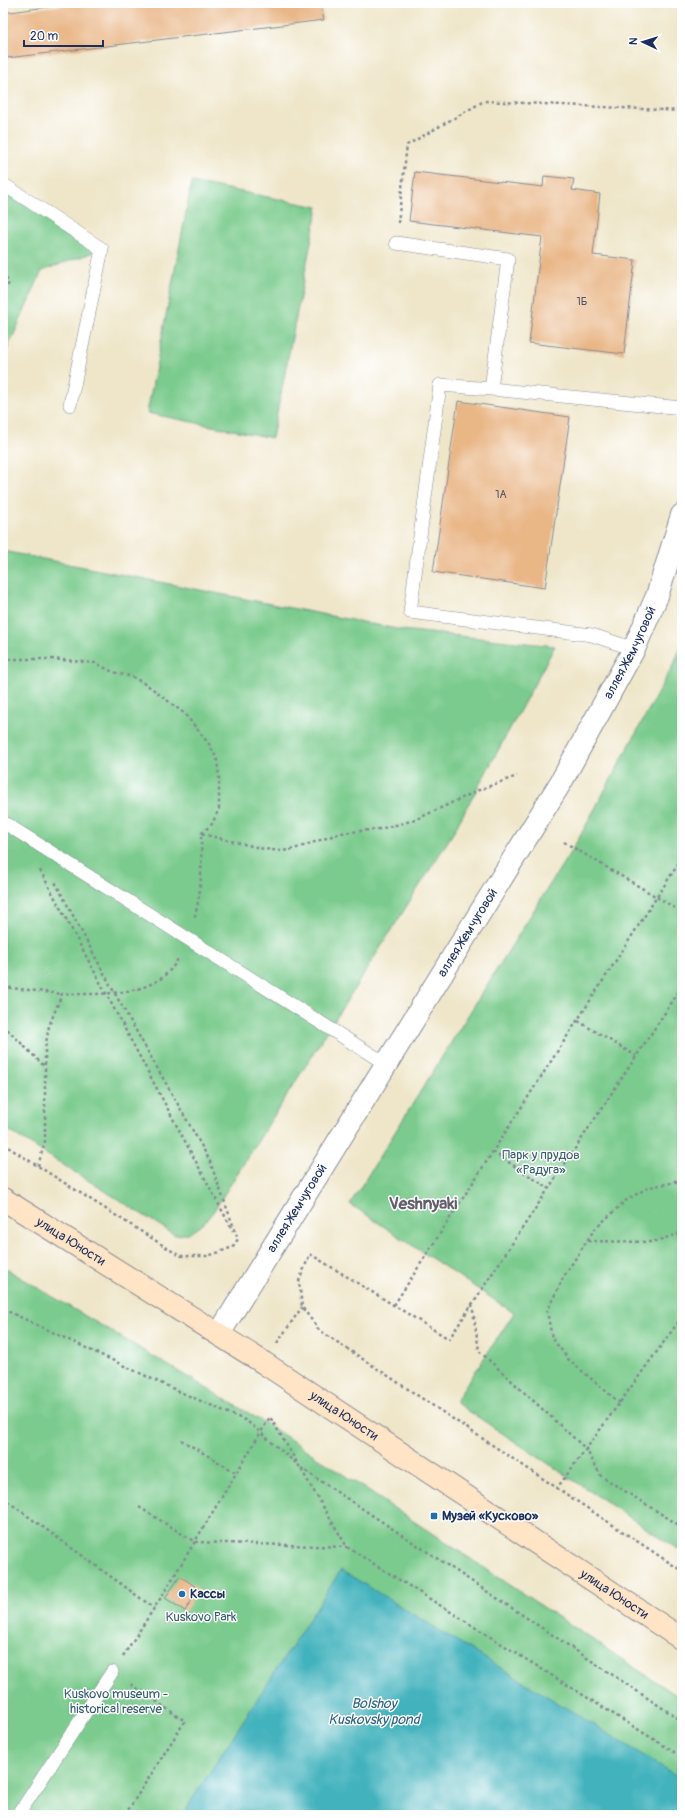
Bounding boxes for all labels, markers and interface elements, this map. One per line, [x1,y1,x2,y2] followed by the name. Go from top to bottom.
[24,22,103,48] scale bar
[623,22,663,62] north arrow
[30,29,59,44] text: 20 m
[627,37,640,46] text: N
[577,295,587,308] house number: 1Б
[495,488,507,501] house number: 1А
[600,604,659,702] street label: аллея Жемчуговой
[434,886,501,980] street label: аллея Жемчуговой
[502,1147,580,1178] park label: Парк у прудов «Радуга»
[264,1161,330,1255] street label: аллея Жемчуговой
[389,1193,457,1214] district label: Veshnyaki
[32,1213,108,1269] street label: улица Юности
[306,1387,381,1444] street label: улица Юности
[442,1508,539,1524] place label: Музей «Кусково»
[429,1511,439,1521] marker: Музей «Кусково»
[576,1565,652,1623] street label: улица Юности
[190,1586,225,1602] place label: Кассы
[177,1589,187,1599] marker: Кассы
[165,1609,237,1625] park label: Kuskovo Park
[64,1686,168,1717] park label: Kuskovo museum - historical reserve
[328,1695,422,1728] water label: Bolshoy Kuskovsky pond

